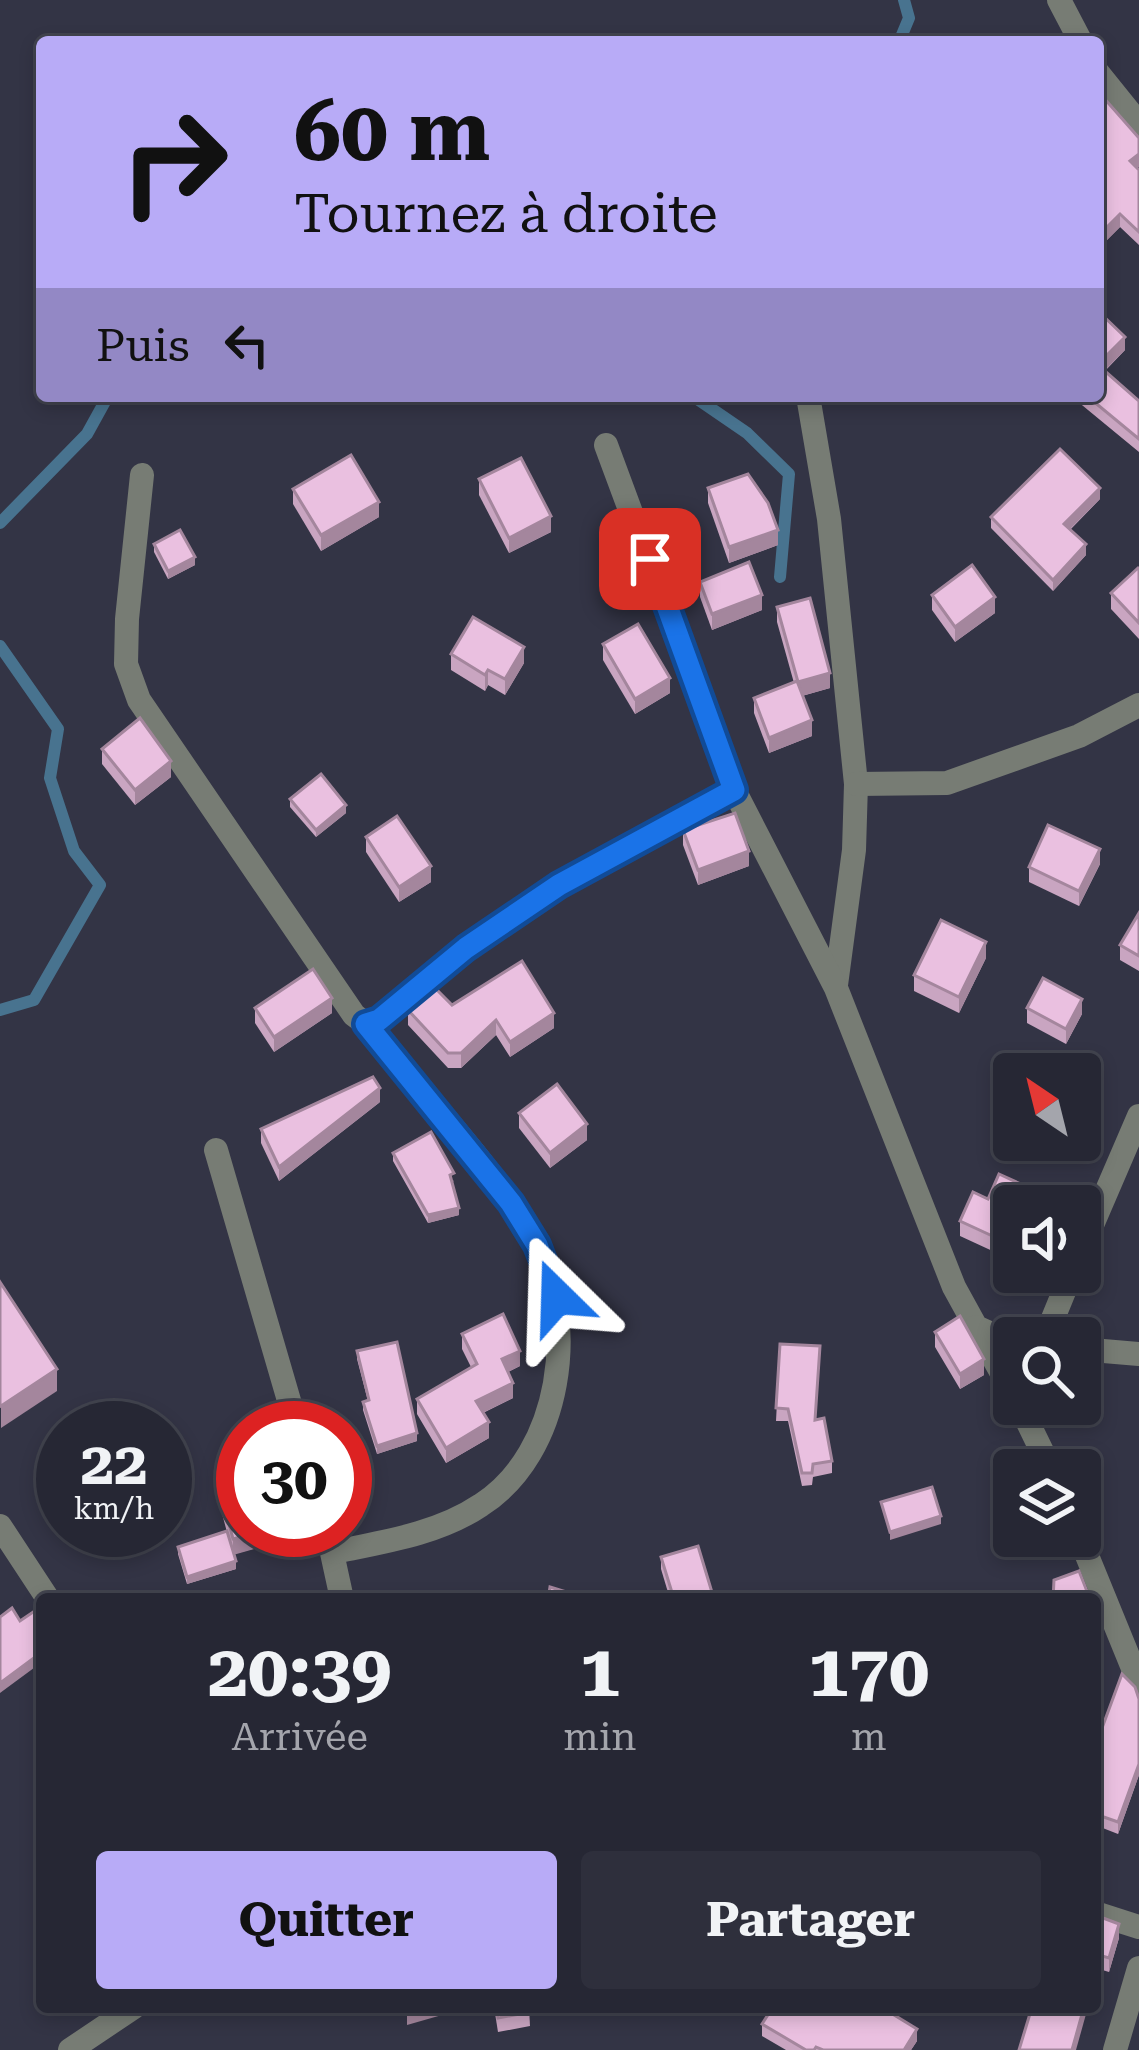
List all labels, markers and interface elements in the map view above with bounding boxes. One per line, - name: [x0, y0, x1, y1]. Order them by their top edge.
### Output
- text: 60 m: [294, 82, 490, 180]
- icon: right: [96, 84, 252, 240]
- text: Tournez à droite: [294, 182, 718, 245]
- icon: left: [214, 312, 280, 378]
- text: Puis: [96, 319, 190, 372]
- pin: [599, 508, 701, 610]
- icon: arrive: [617, 526, 683, 592]
- north arrow: [993, 1053, 1101, 1161]
- map controls: [993, 1053, 1101, 1557]
- button: sound: [993, 1185, 1101, 1293]
- position arrow: [494, 1234, 620, 1360]
- button: search: [993, 1317, 1101, 1425]
- speed limit sign: 30: [216, 1401, 372, 1557]
- text: 22: [80, 1428, 148, 1499]
- button: layers: [993, 1449, 1101, 1557]
- text: km/h: [74, 1491, 154, 1526]
- text: 20:39: [208, 1629, 392, 1714]
- text: 1: [580, 1629, 620, 1714]
- text: 170: [808, 1629, 929, 1714]
- text: Arrivée: [231, 1714, 368, 1760]
- text: min: [563, 1714, 637, 1760]
- text: m: [851, 1714, 887, 1760]
- button: Quitter: [96, 1851, 557, 1989]
- button: Partager: [581, 1851, 1041, 1989]

